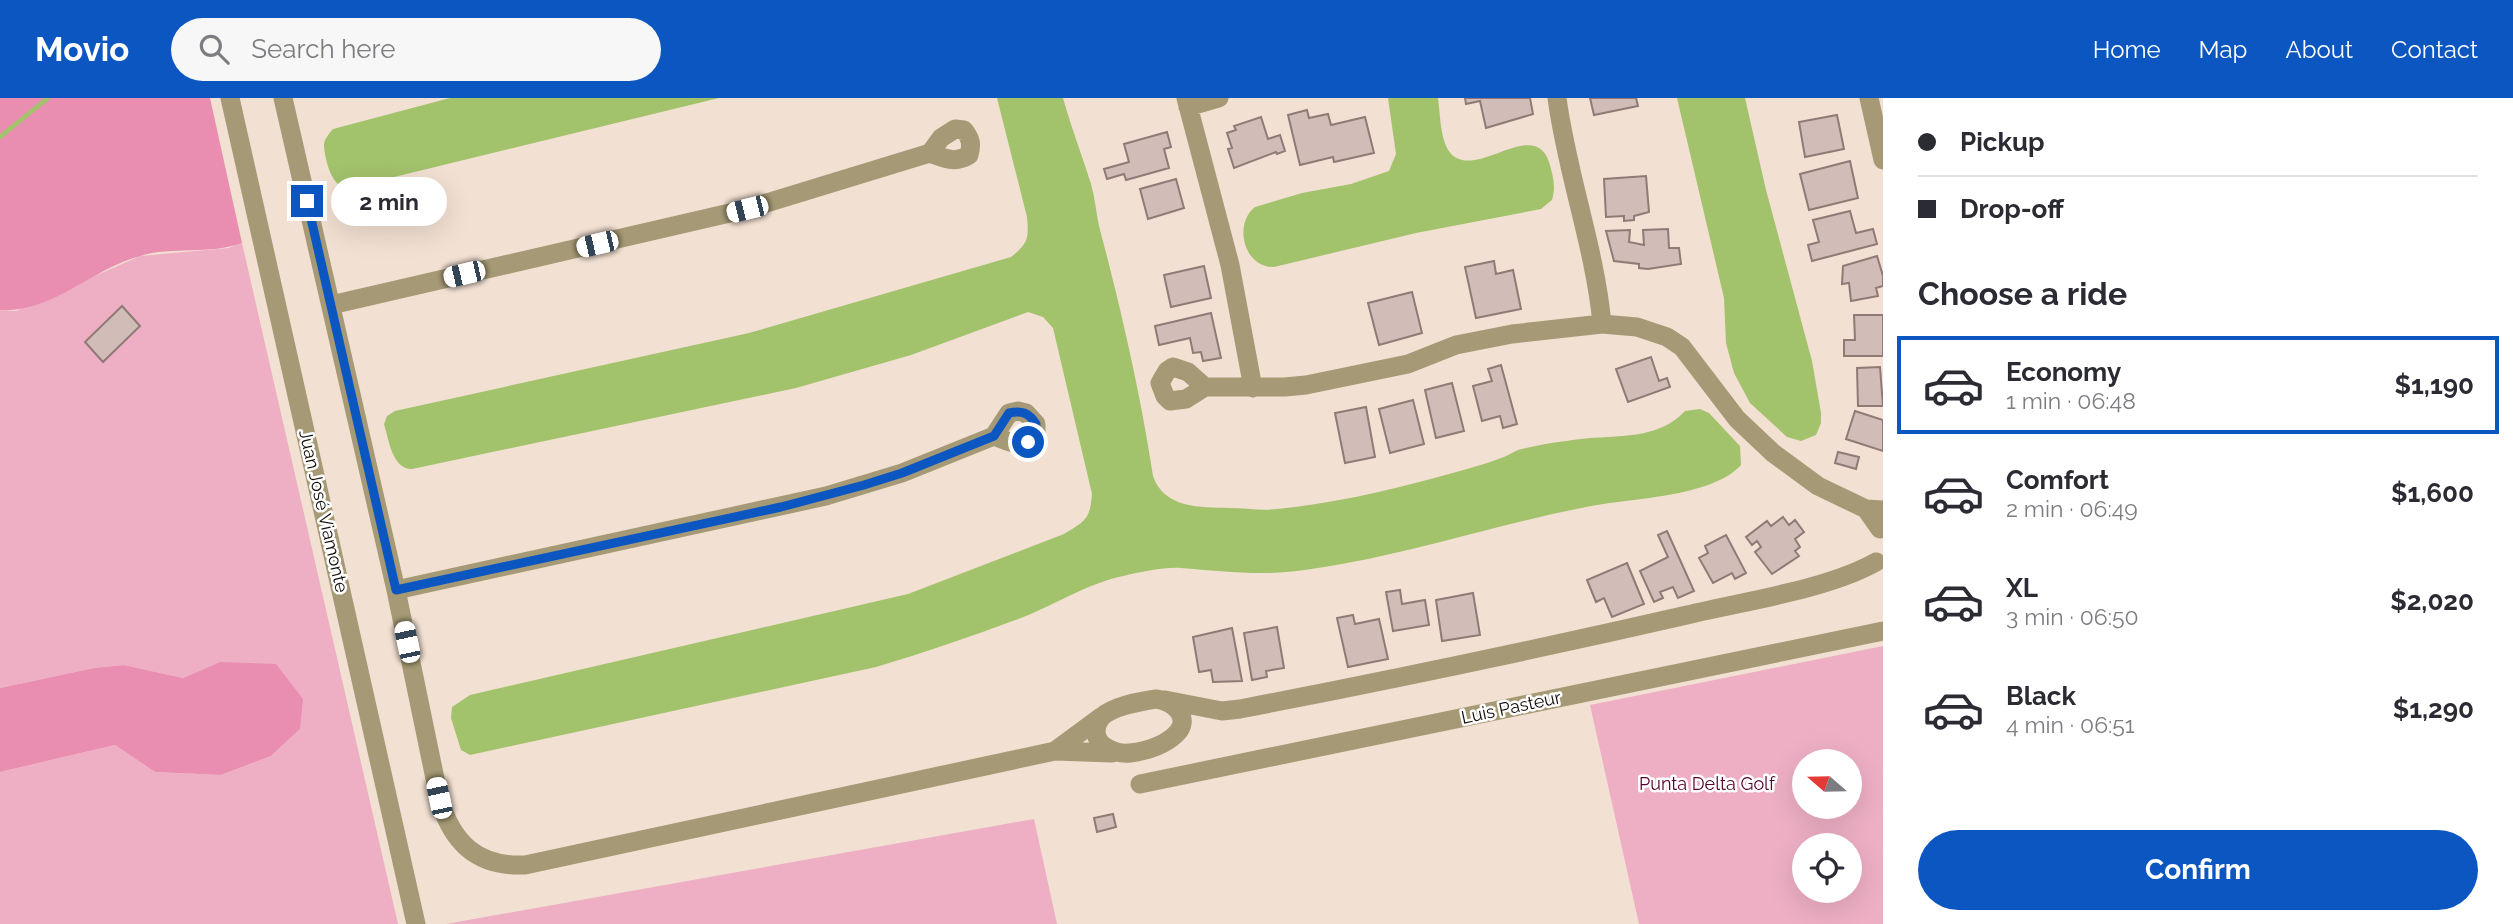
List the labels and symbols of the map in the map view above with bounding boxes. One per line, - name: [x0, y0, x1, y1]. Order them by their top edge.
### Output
- callout: 2 min: [332, 176, 447, 226]
- route end: [291, 185, 323, 217]
- car: [725, 194, 770, 224]
- car: [575, 229, 620, 259]
- car: [442, 259, 487, 289]
- route start: [1012, 426, 1044, 458]
- street label: Juan José Viamonte: [295, 428, 353, 595]
- car: [393, 619, 422, 665]
- street label: Luis Pasteur: [1459, 686, 1563, 728]
- north arrow: [1792, 749, 1862, 819]
- park label: Punta Delta Golf: [1639, 773, 1776, 794]
- car: [425, 775, 454, 821]

